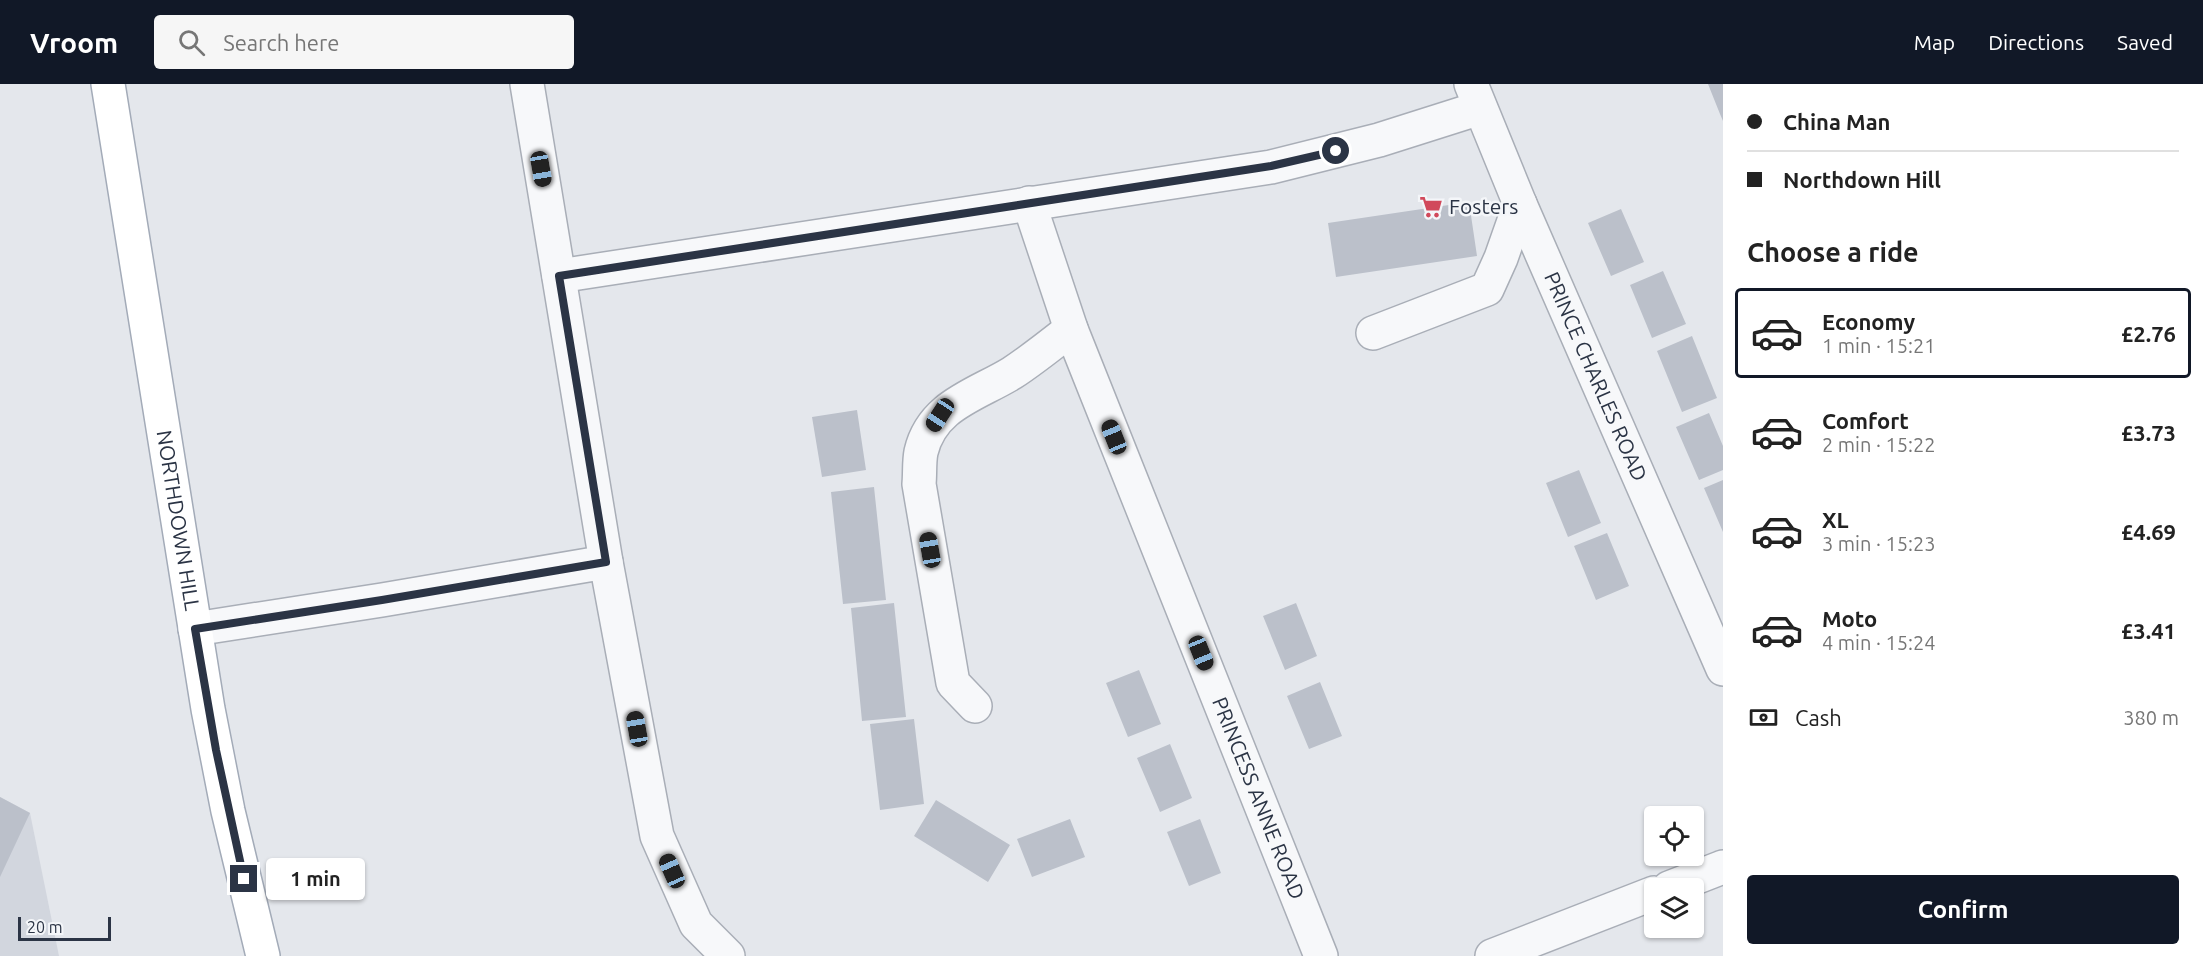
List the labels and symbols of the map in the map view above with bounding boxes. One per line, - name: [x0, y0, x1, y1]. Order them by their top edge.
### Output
- route start: [1322, 137, 1349, 164]
- car: [529, 150, 553, 188]
- supermarket icon: Fosters: [1418, 194, 1444, 220]
- place label: Fosters: [1449, 194, 1518, 218]
- street label: PRINCE CHARLES ROAD: [1540, 268, 1652, 485]
- car: [923, 395, 957, 435]
- car: [1099, 417, 1129, 457]
- street label: NORTHDOWN HILL: [153, 428, 205, 613]
- car: [918, 531, 942, 569]
- car: [1186, 633, 1216, 673]
- street label: PRINCESS ANNE ROAD: [1208, 693, 1310, 902]
- car: [625, 710, 649, 748]
- car: [656, 851, 688, 891]
- callout: 1 min: [265, 858, 364, 900]
- route end: [230, 865, 257, 892]
- scale bar: [18, 914, 111, 942]

